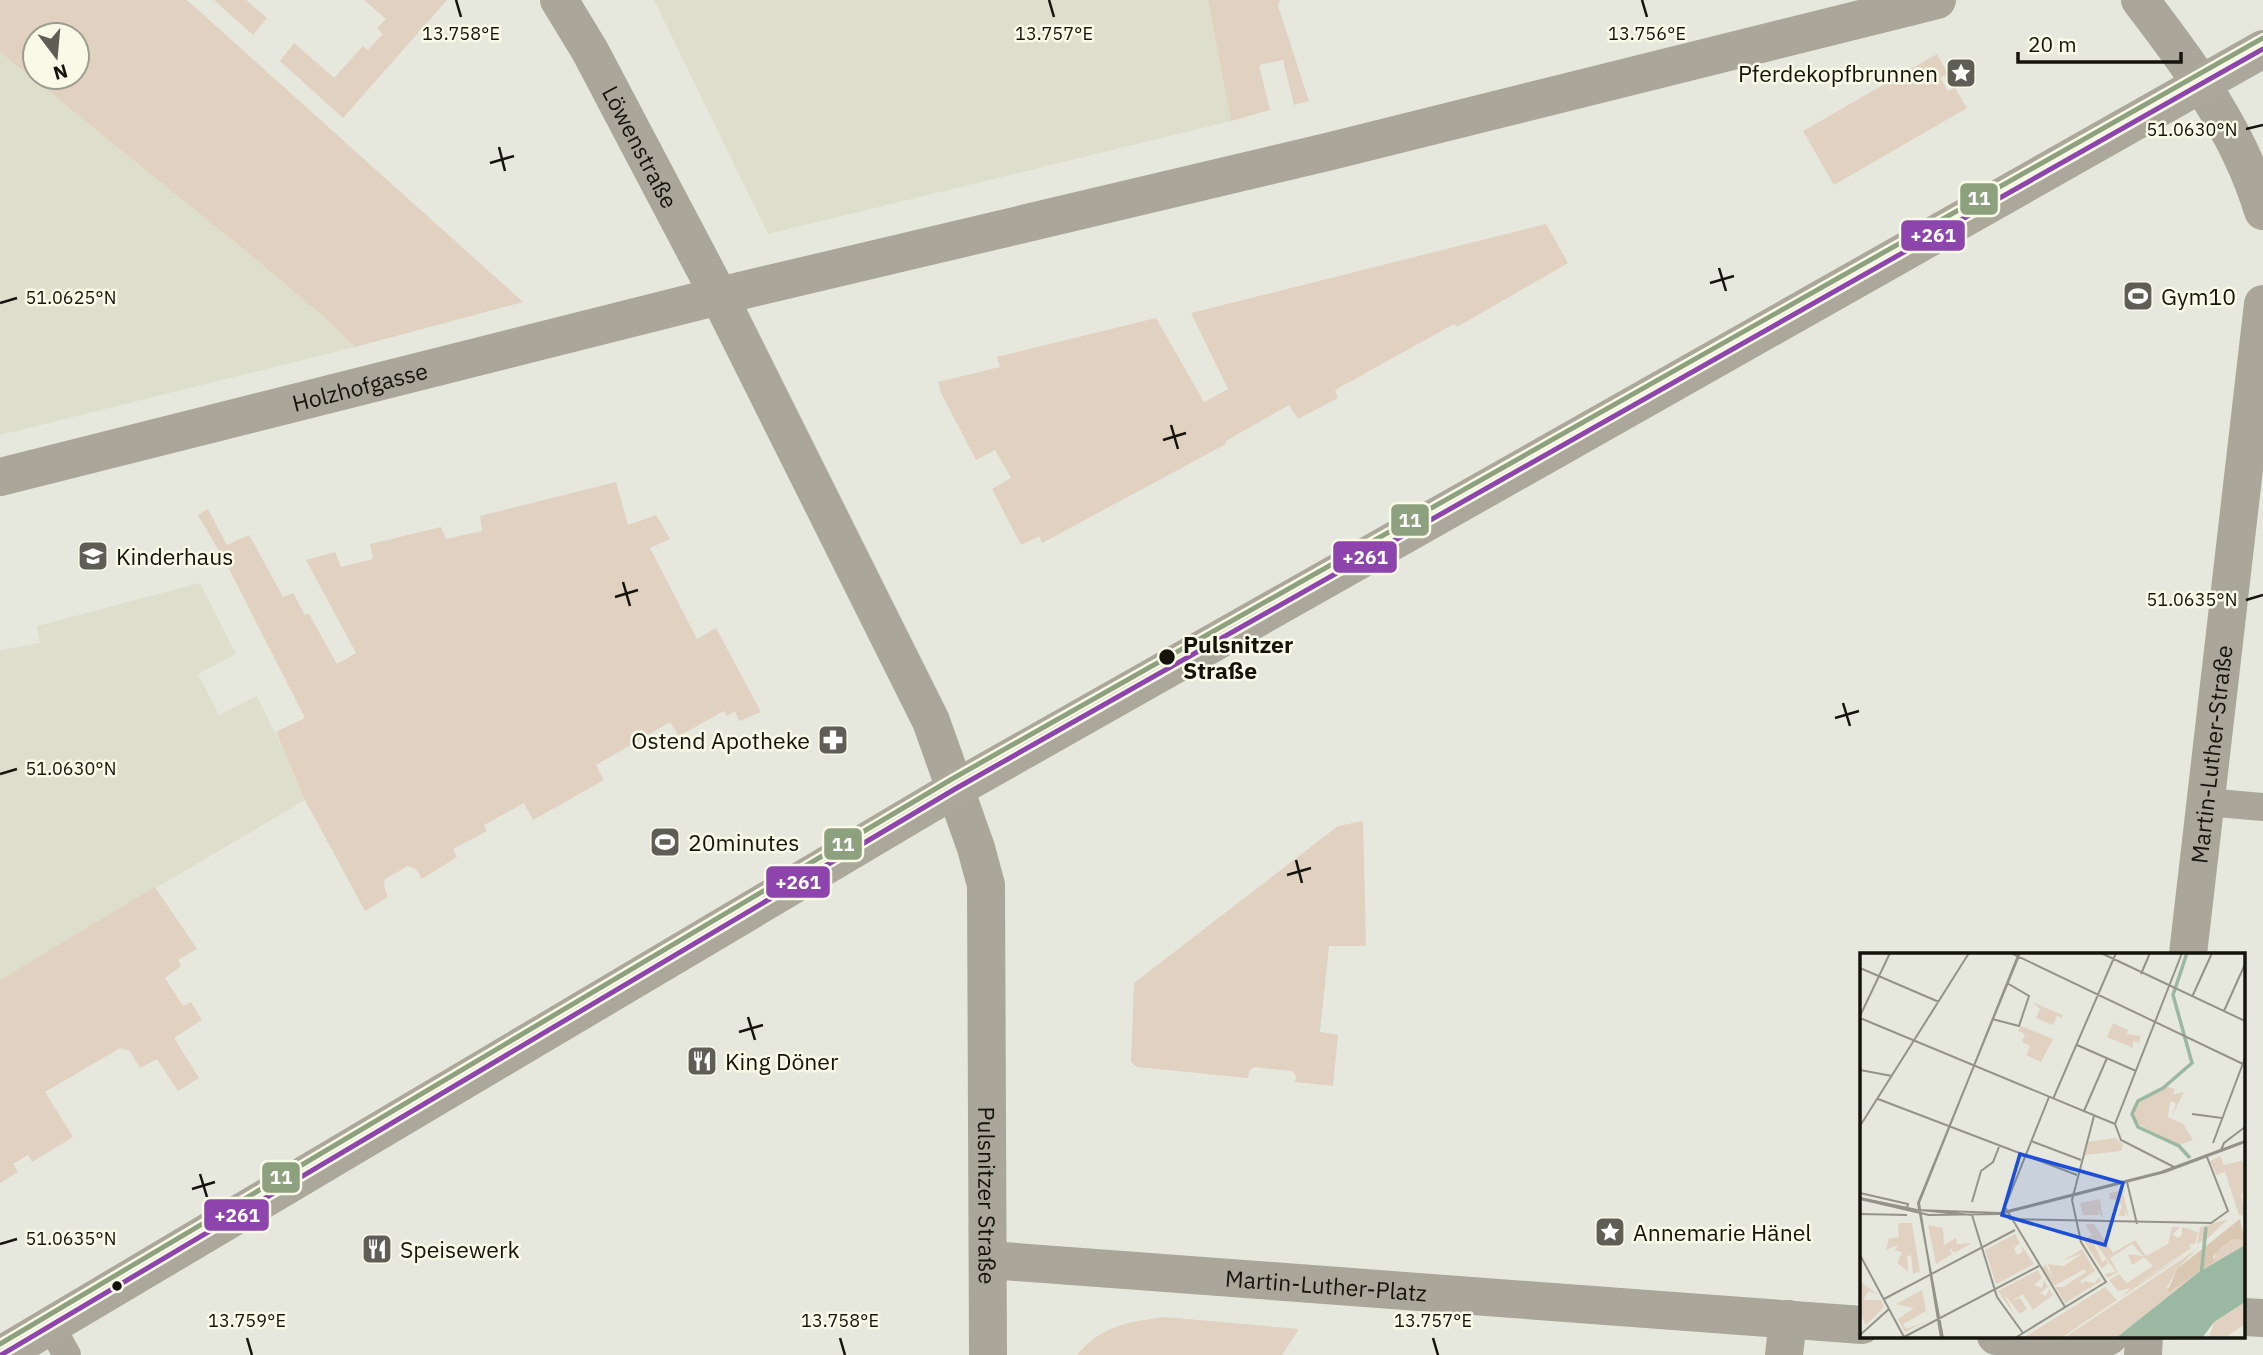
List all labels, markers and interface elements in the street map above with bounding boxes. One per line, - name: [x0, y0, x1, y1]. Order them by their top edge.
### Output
- north arrow: [21, 21, 91, 91]
- scale bar: [2018, 21, 2181, 65]
- text: 13.758°E: [422, 22, 500, 45]
- text: 13.757°E: [1015, 22, 1093, 45]
- text: 13.756°E: [1608, 22, 1686, 45]
- text: 20 m: [2028, 30, 2077, 58]
- place icon: Pferdekopfbrunnen: [1944, 56, 1978, 90]
- place label: Pferdekopfbrunnen: [1738, 58, 1938, 88]
- text: N: [51, 59, 71, 86]
- street label: Löwenstraße: [596, 80, 685, 213]
- text: 51.0630°N: [2147, 118, 2237, 141]
- line badge: 11: [1959, 182, 1999, 216]
- text: 11: [1968, 186, 1991, 210]
- line badge: +261: [1900, 219, 1966, 252]
- text: +261: [1910, 223, 1956, 247]
- sports icon: Gym10: [2121, 279, 2155, 313]
- place label: Gym10: [2161, 281, 2236, 311]
- text: 51.0625°N: [26, 286, 116, 309]
- street label: Holzhofgasse: [289, 355, 431, 418]
- line badge: 11: [1390, 503, 1430, 537]
- text: 11: [1399, 508, 1422, 532]
- school or university icon: Kinderhaus: [76, 539, 110, 573]
- line badge: +261: [1332, 540, 1398, 574]
- place label: Kinderhaus: [116, 541, 233, 571]
- text: +261: [1342, 545, 1388, 569]
- text: 51.0635°N: [2147, 588, 2237, 611]
- place label: Pulsnitzer Straße: [1183, 629, 1293, 685]
- street label: Martin-Luther-Straße: [2184, 643, 2239, 865]
- marker: Pulsnitzer Straße: [1157, 647, 1177, 667]
- pharmacy icon: Ostend Apotheke: [816, 723, 850, 757]
- place label: Ostend Apotheke: [631, 725, 810, 755]
- text: 51.0630°N: [26, 757, 116, 780]
- sports icon: 20minutes: [648, 825, 682, 859]
- place label: 20minutes: [688, 827, 799, 857]
- line badge: 11: [823, 827, 863, 861]
- text: 11: [832, 832, 855, 856]
- line badge: +261: [765, 865, 831, 899]
- text: +261: [775, 870, 821, 894]
- inset map: [1860, 953, 2246, 1338]
- restaurant icon: King Döner: [685, 1044, 719, 1078]
- place label: King Döner: [725, 1046, 839, 1076]
- street label: Pulsnitzer Straße: [972, 1106, 1003, 1284]
- line badge: 11: [261, 1161, 301, 1194]
- text: 11: [270, 1165, 293, 1189]
- line badge: +261: [203, 1198, 270, 1232]
- text: +261: [214, 1203, 260, 1227]
- place icon: Annemarie Hänel: [1593, 1215, 1627, 1249]
- place label: Annemarie Hänel: [1633, 1217, 1812, 1247]
- text: 51.0635°N: [26, 1227, 116, 1250]
- restaurant icon: Speisewerk: [360, 1232, 394, 1266]
- place label: Speisewerk: [400, 1234, 520, 1264]
- street label: Martin-Luther-Platz: [1224, 1263, 1428, 1308]
- unlabelled marker: [110, 1279, 124, 1293]
- text: 13.759°E: [208, 1309, 286, 1332]
- text: 13.758°E: [801, 1309, 879, 1332]
- text: 13.757°E: [1394, 1309, 1472, 1332]

